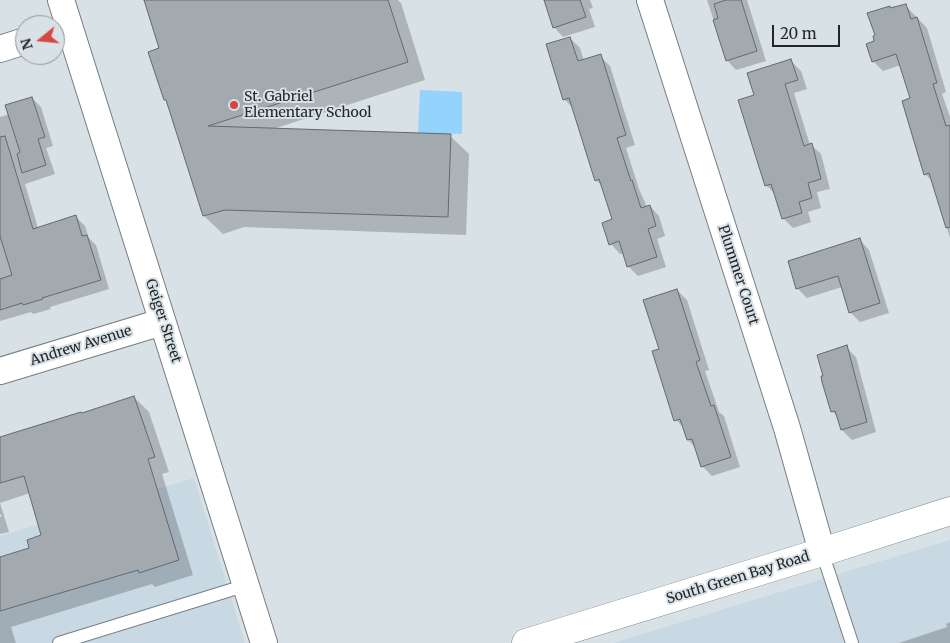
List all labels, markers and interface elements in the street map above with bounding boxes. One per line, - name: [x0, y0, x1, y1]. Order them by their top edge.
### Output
- north arrow: [15, 15, 65, 65]
- scale bar: [775, 15, 842, 47]
- text: 20 m: [780, 24, 817, 43]
- text: N: [16, 36, 37, 52]
- place label: St. Gabriel Elementary School: [244, 89, 372, 121]
- marker: St. Gabriel Elementary School: [228, 99, 240, 111]
- street label: Plummer Court: [714, 223, 762, 327]
- street label: Geiger Street: [142, 277, 184, 365]
- street label: Andrew Avenue: [28, 323, 134, 369]
- street label: South Green Bay Road: [664, 548, 812, 608]

